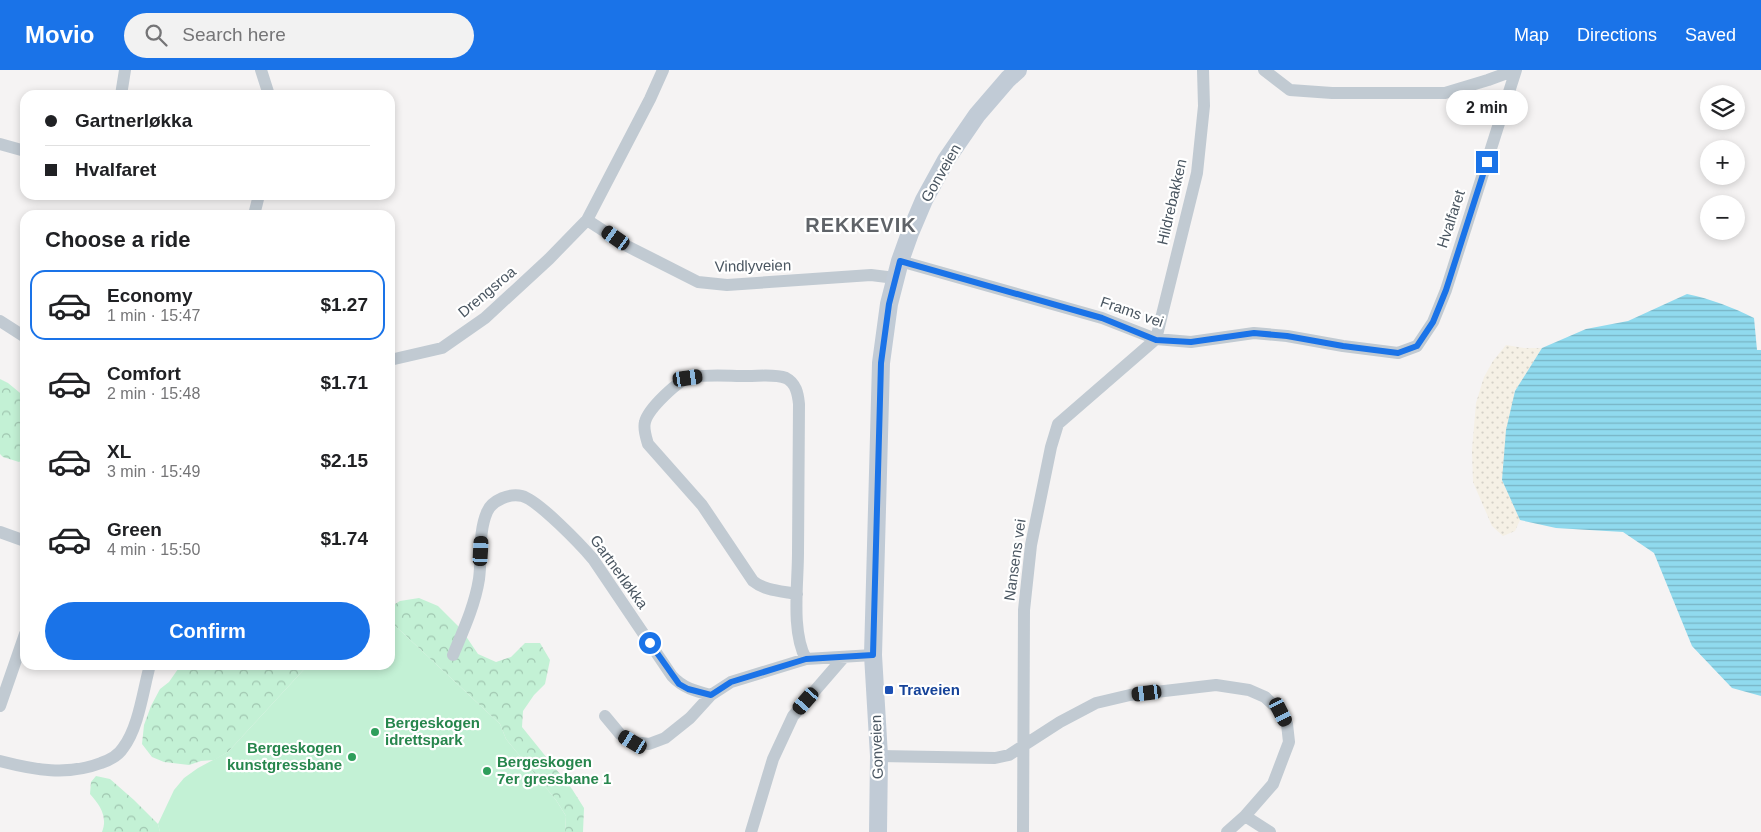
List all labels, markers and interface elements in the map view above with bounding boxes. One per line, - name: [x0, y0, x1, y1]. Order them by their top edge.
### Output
- search box: [124, 13, 474, 58]
- text: Movio: [25, 21, 94, 48]
- icon: search: [142, 21, 170, 49]
- text: Search here: [182, 24, 286, 45]
- text: Map: [1514, 25, 1549, 45]
- text: Directions: [1577, 25, 1657, 45]
- text: Saved: [1685, 25, 1736, 45]
- map controls: [1700, 85, 1745, 240]
- button: layers: [1700, 85, 1745, 130]
- callout: 2 min: [1446, 89, 1528, 124]
- text: 2 min: [1466, 99, 1508, 116]
- text: Gartnerløkka: [75, 110, 192, 131]
- button: +: [1700, 140, 1745, 185]
- street label: Gonveien: [917, 141, 964, 205]
- route end: [1476, 151, 1498, 173]
- street label: Hildrebakken: [1153, 157, 1190, 246]
- text: Hvalfaret: [75, 159, 156, 180]
- street label: Hvalfaret: [1433, 187, 1468, 250]
- button: −: [1700, 195, 1745, 240]
- district label: REKKEVIK: [805, 214, 917, 236]
- car: [599, 223, 632, 253]
- text: Choose a ride: [45, 227, 190, 252]
- street label: Vindlyveien: [715, 256, 791, 275]
- street label: Drengsroa: [454, 262, 519, 321]
- icon: car: [47, 283, 92, 328]
- text: Economy: [107, 285, 193, 306]
- street label: Frams vei: [1098, 293, 1166, 330]
- text: $1.27: [320, 294, 368, 315]
- text: 1 min · 15:47: [107, 307, 200, 324]
- icon: car: [47, 361, 92, 406]
- text: Comfort: [107, 363, 181, 384]
- car: [672, 368, 703, 388]
- text: $1.71: [320, 372, 368, 393]
- text: 2 min · 15:48: [107, 385, 200, 402]
- icon: car: [47, 439, 92, 484]
- text: XL: [107, 441, 131, 462]
- text: $2.15: [320, 450, 368, 471]
- text: 3 min · 15:49: [107, 463, 200, 480]
- icon: car: [47, 517, 92, 562]
- street label: Nansens vei: [1000, 518, 1029, 602]
- text: Green: [107, 519, 162, 540]
- text: $1.74: [320, 528, 368, 549]
- street label: Gartnerløkka: [587, 532, 652, 612]
- car: [472, 536, 489, 566]
- text: 4 min · 15:50: [107, 541, 200, 558]
- button: Confirm: [45, 602, 370, 660]
- route start: [639, 632, 661, 654]
- place label: Traveien: [899, 681, 960, 698]
- marker: Traveien: [883, 684, 895, 696]
- car: [1131, 684, 1162, 702]
- car: [790, 685, 821, 717]
- car: [1267, 695, 1294, 729]
- place label: Bergeskogen idrettspark: [385, 714, 480, 748]
- street label: Gonveien: [867, 715, 886, 779]
- marker: Bergeskogen idrettspark: [369, 726, 381, 738]
- car: [616, 728, 649, 756]
- place label: Bergeskogen kunstgressbane: [227, 739, 342, 773]
- marker: Bergeskogen kunstgressbane: [346, 751, 358, 763]
- place label: Bergeskogen 7er gressbane 1: [497, 753, 611, 787]
- marker: Bergeskogen 7er gressbane 1: [481, 765, 493, 777]

